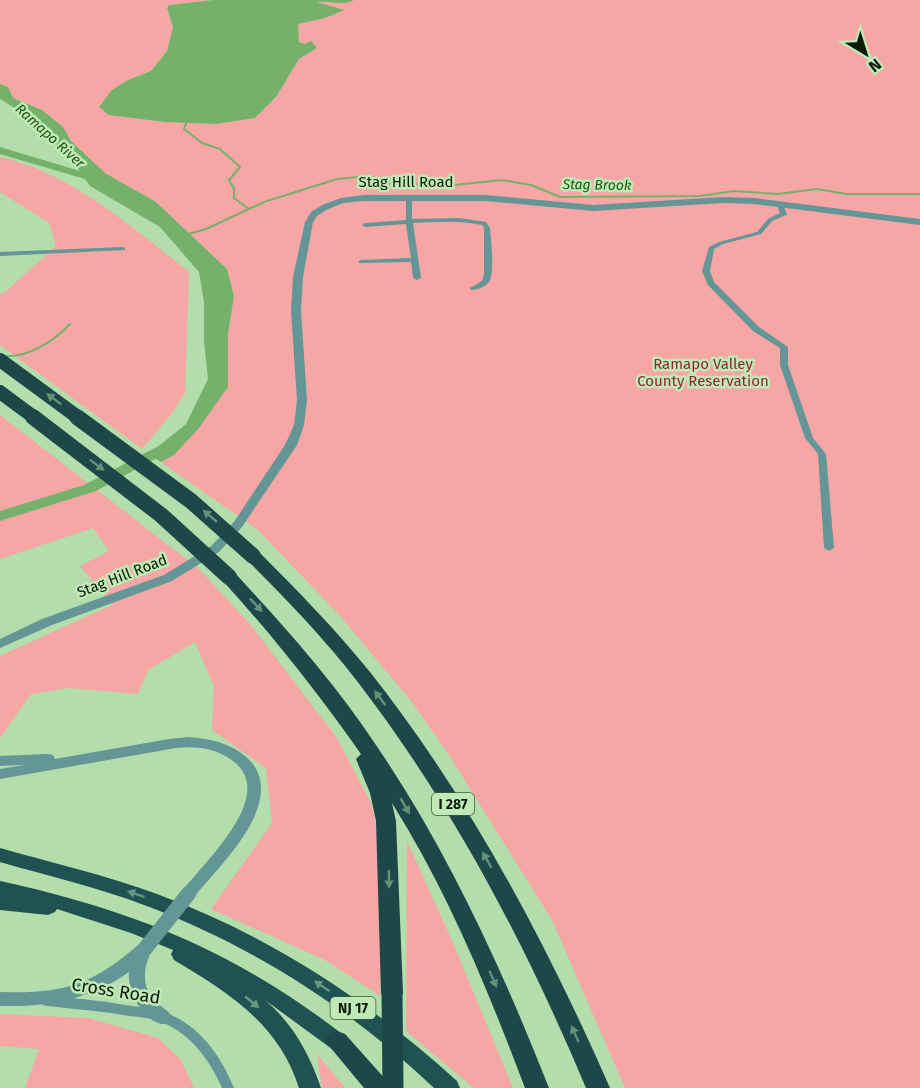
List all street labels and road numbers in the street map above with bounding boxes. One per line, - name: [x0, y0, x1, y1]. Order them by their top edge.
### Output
- street label: Stag Hill Road: [358, 173, 454, 191]
- street label: Stag Hill Road: [74, 551, 170, 601]
- road number: I 287: [432, 793, 474, 815]
- street label: Cross Road: [70, 973, 162, 1009]
- road number: NJ 17: [330, 997, 376, 1019]

